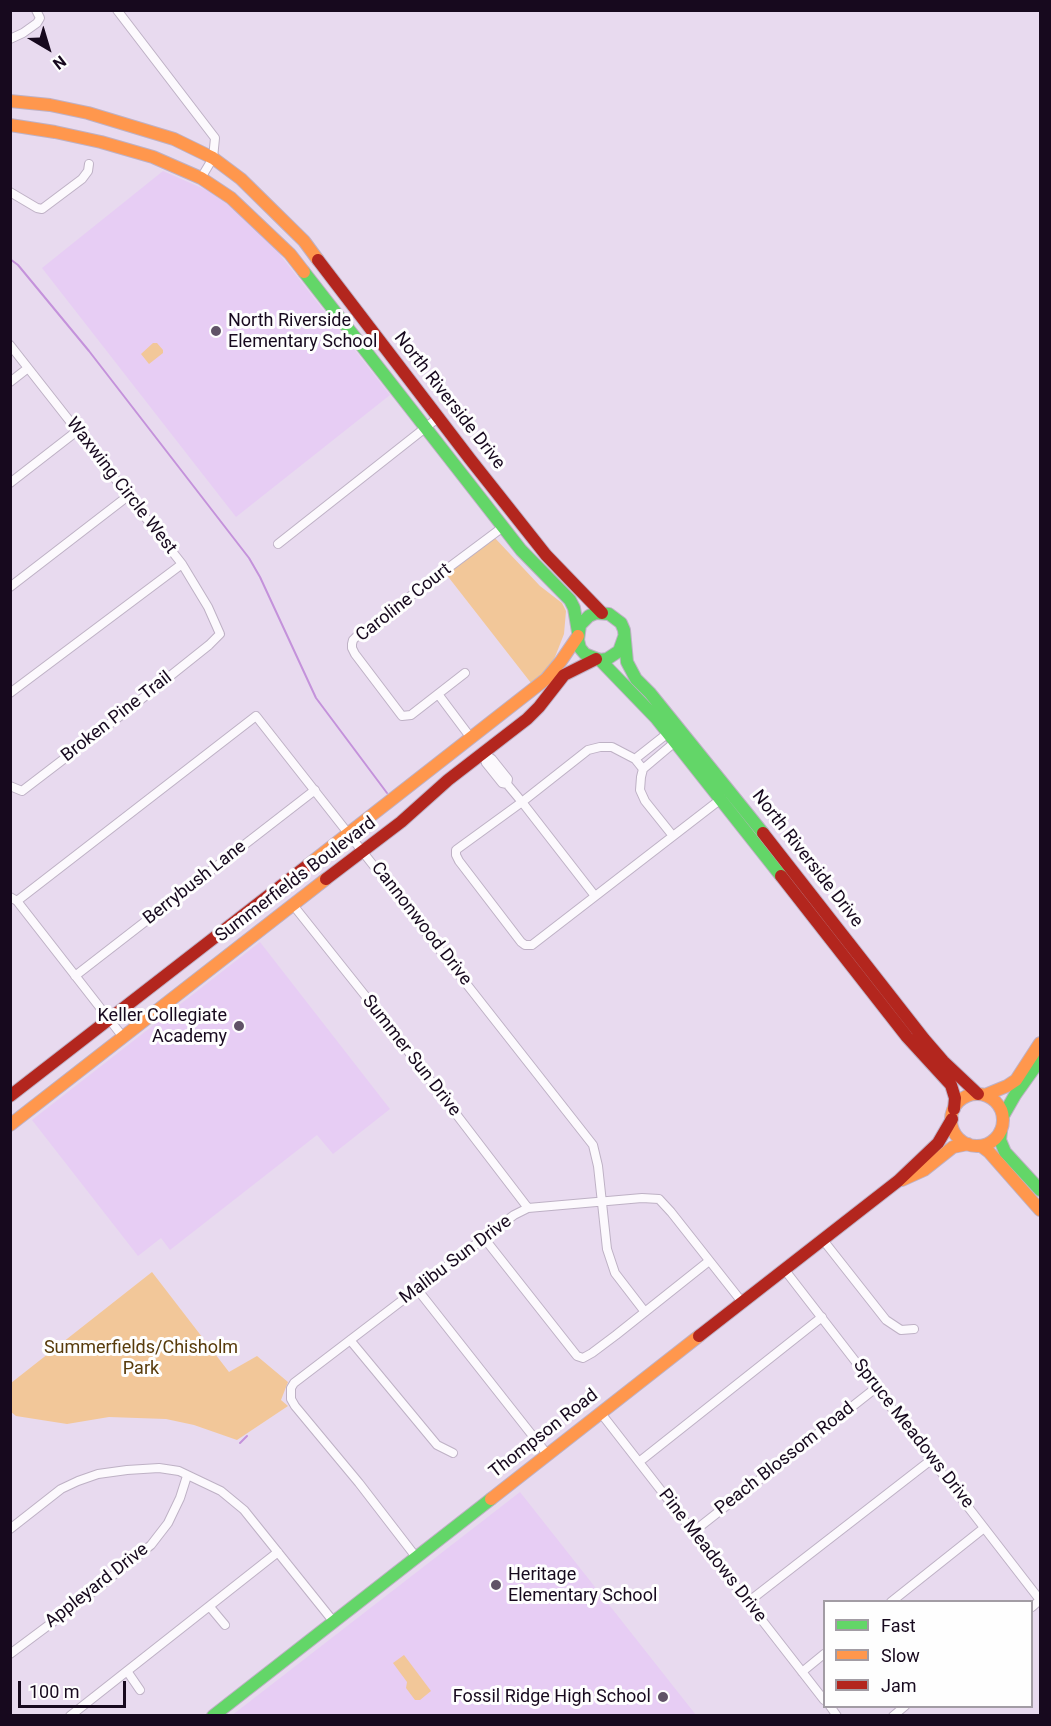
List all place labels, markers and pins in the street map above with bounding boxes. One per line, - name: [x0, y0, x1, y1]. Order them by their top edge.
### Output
- place label: North Riverside Elementary School: [228, 310, 377, 352]
- marker: North Riverside Elementary School: [209, 324, 223, 338]
- place label: Keller Collegiate Academy: [98, 1005, 227, 1048]
- marker: Keller Collegiate Academy: [232, 1019, 246, 1033]
- place label: Heritage Elementary School: [508, 1564, 657, 1606]
- marker: Heritage Elementary School: [489, 1578, 503, 1592]
- place label: Fossil Ridge High School: [453, 1686, 651, 1708]
- marker: Fossil Ridge High School: [656, 1690, 670, 1704]

